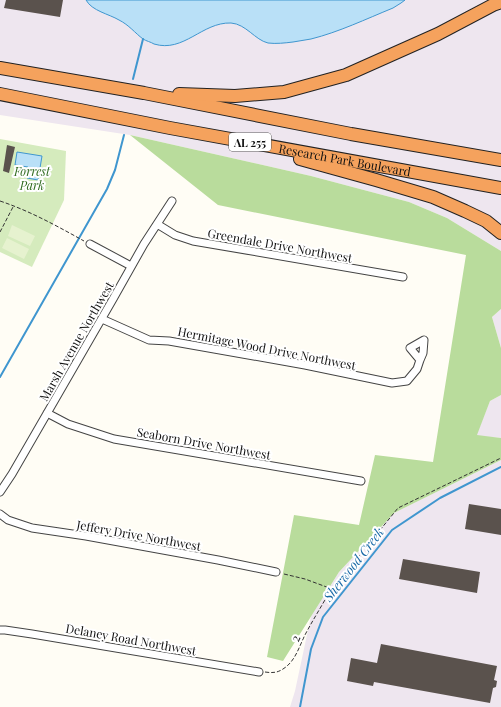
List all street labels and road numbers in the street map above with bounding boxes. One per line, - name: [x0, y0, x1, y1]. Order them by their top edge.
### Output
- road number: AL 255: [229, 133, 271, 151]
- street label: Research Park Boulevard: [277, 140, 412, 180]
- street label: Greendale Drive Northwest: [206, 224, 354, 266]
- street label: Marsh Avenue Northwest: [35, 278, 117, 404]
- street label: Hermitage Wood Drive Northwest: [177, 323, 358, 373]
- street label: Seaborn Drive Northwest: [136, 423, 273, 463]
- street label: Jeffery Drive Northwest: [75, 516, 203, 554]
- street label: Delaney Road Northwest: [64, 620, 198, 659]
- street label: 2: [287, 632, 304, 644]

